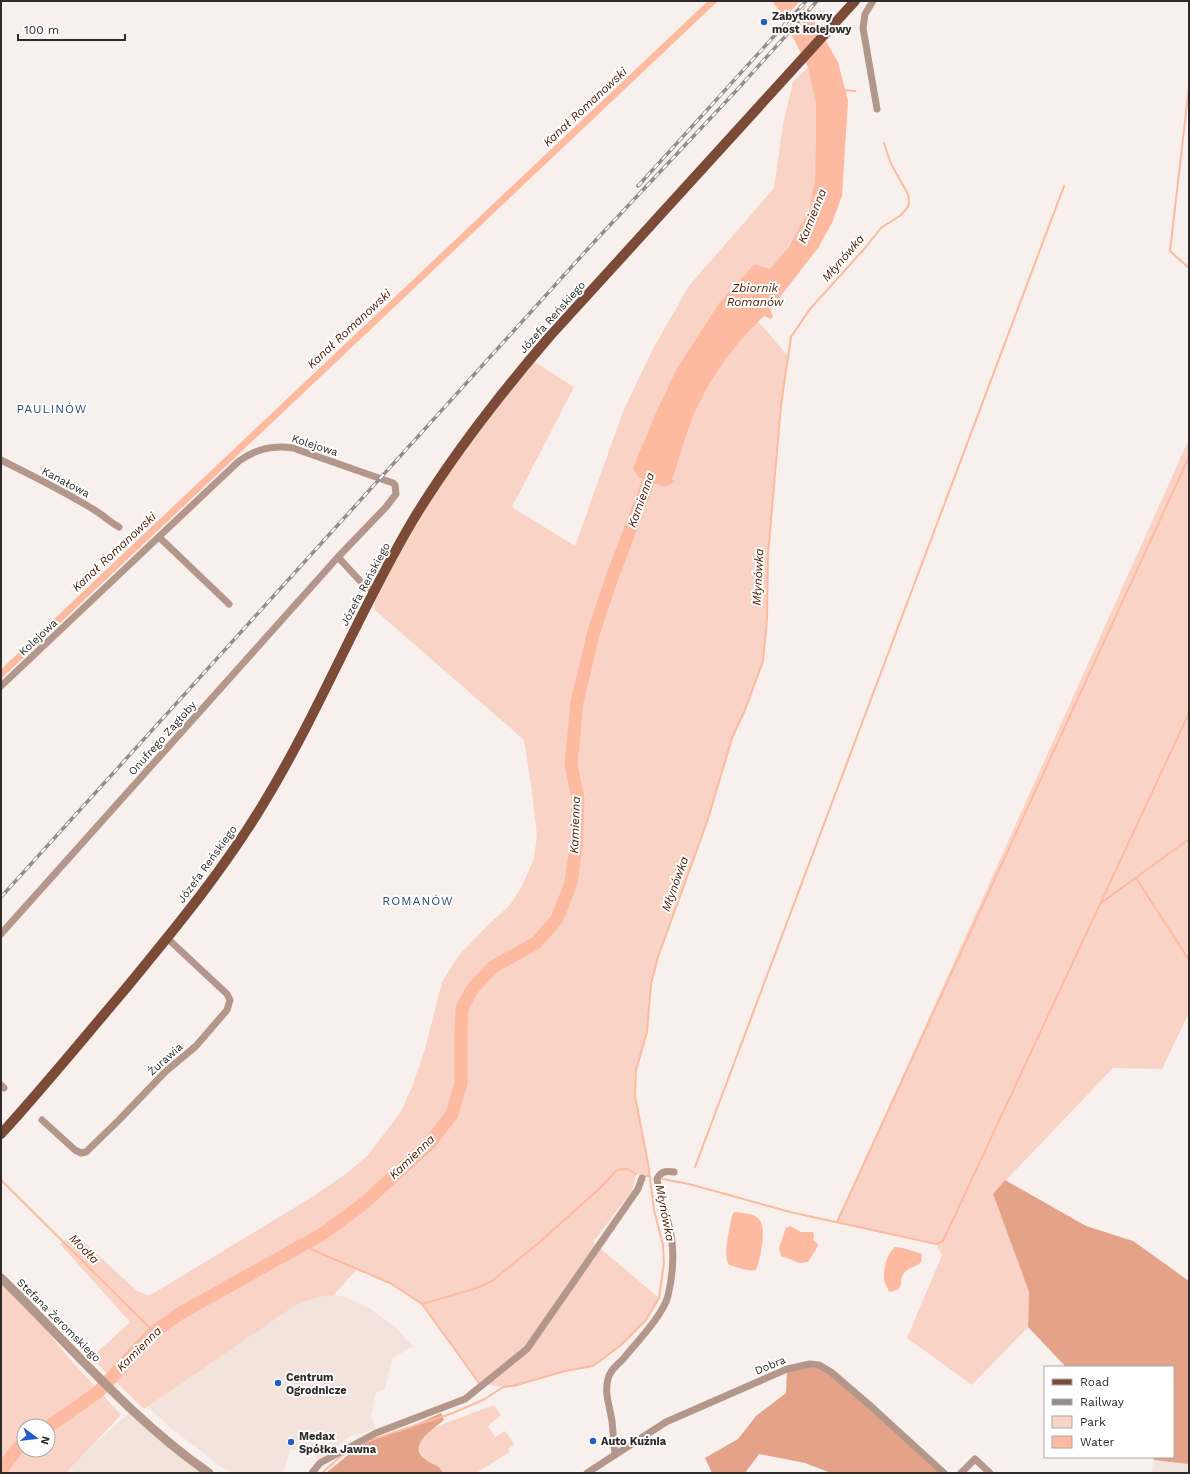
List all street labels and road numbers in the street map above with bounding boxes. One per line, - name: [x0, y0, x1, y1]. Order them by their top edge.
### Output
- street label: Józefa Reńskiego: [517, 279, 588, 356]
- street label: Kolejowa: [290, 432, 340, 459]
- street label: Kanałowa: [40, 464, 92, 500]
- street label: Józefa Reńskiego: [338, 540, 393, 628]
- street label: Kolejowa: [16, 616, 60, 658]
- street label: Onufrego Zagłoby: [126, 698, 199, 778]
- street label: Józefa Reńskiego: [175, 823, 240, 906]
- street label: Żurawia: [145, 1040, 185, 1078]
- street label: Stefana Żeromskiego: [14, 1275, 104, 1365]
- street label: Dobra: [753, 1353, 787, 1377]

